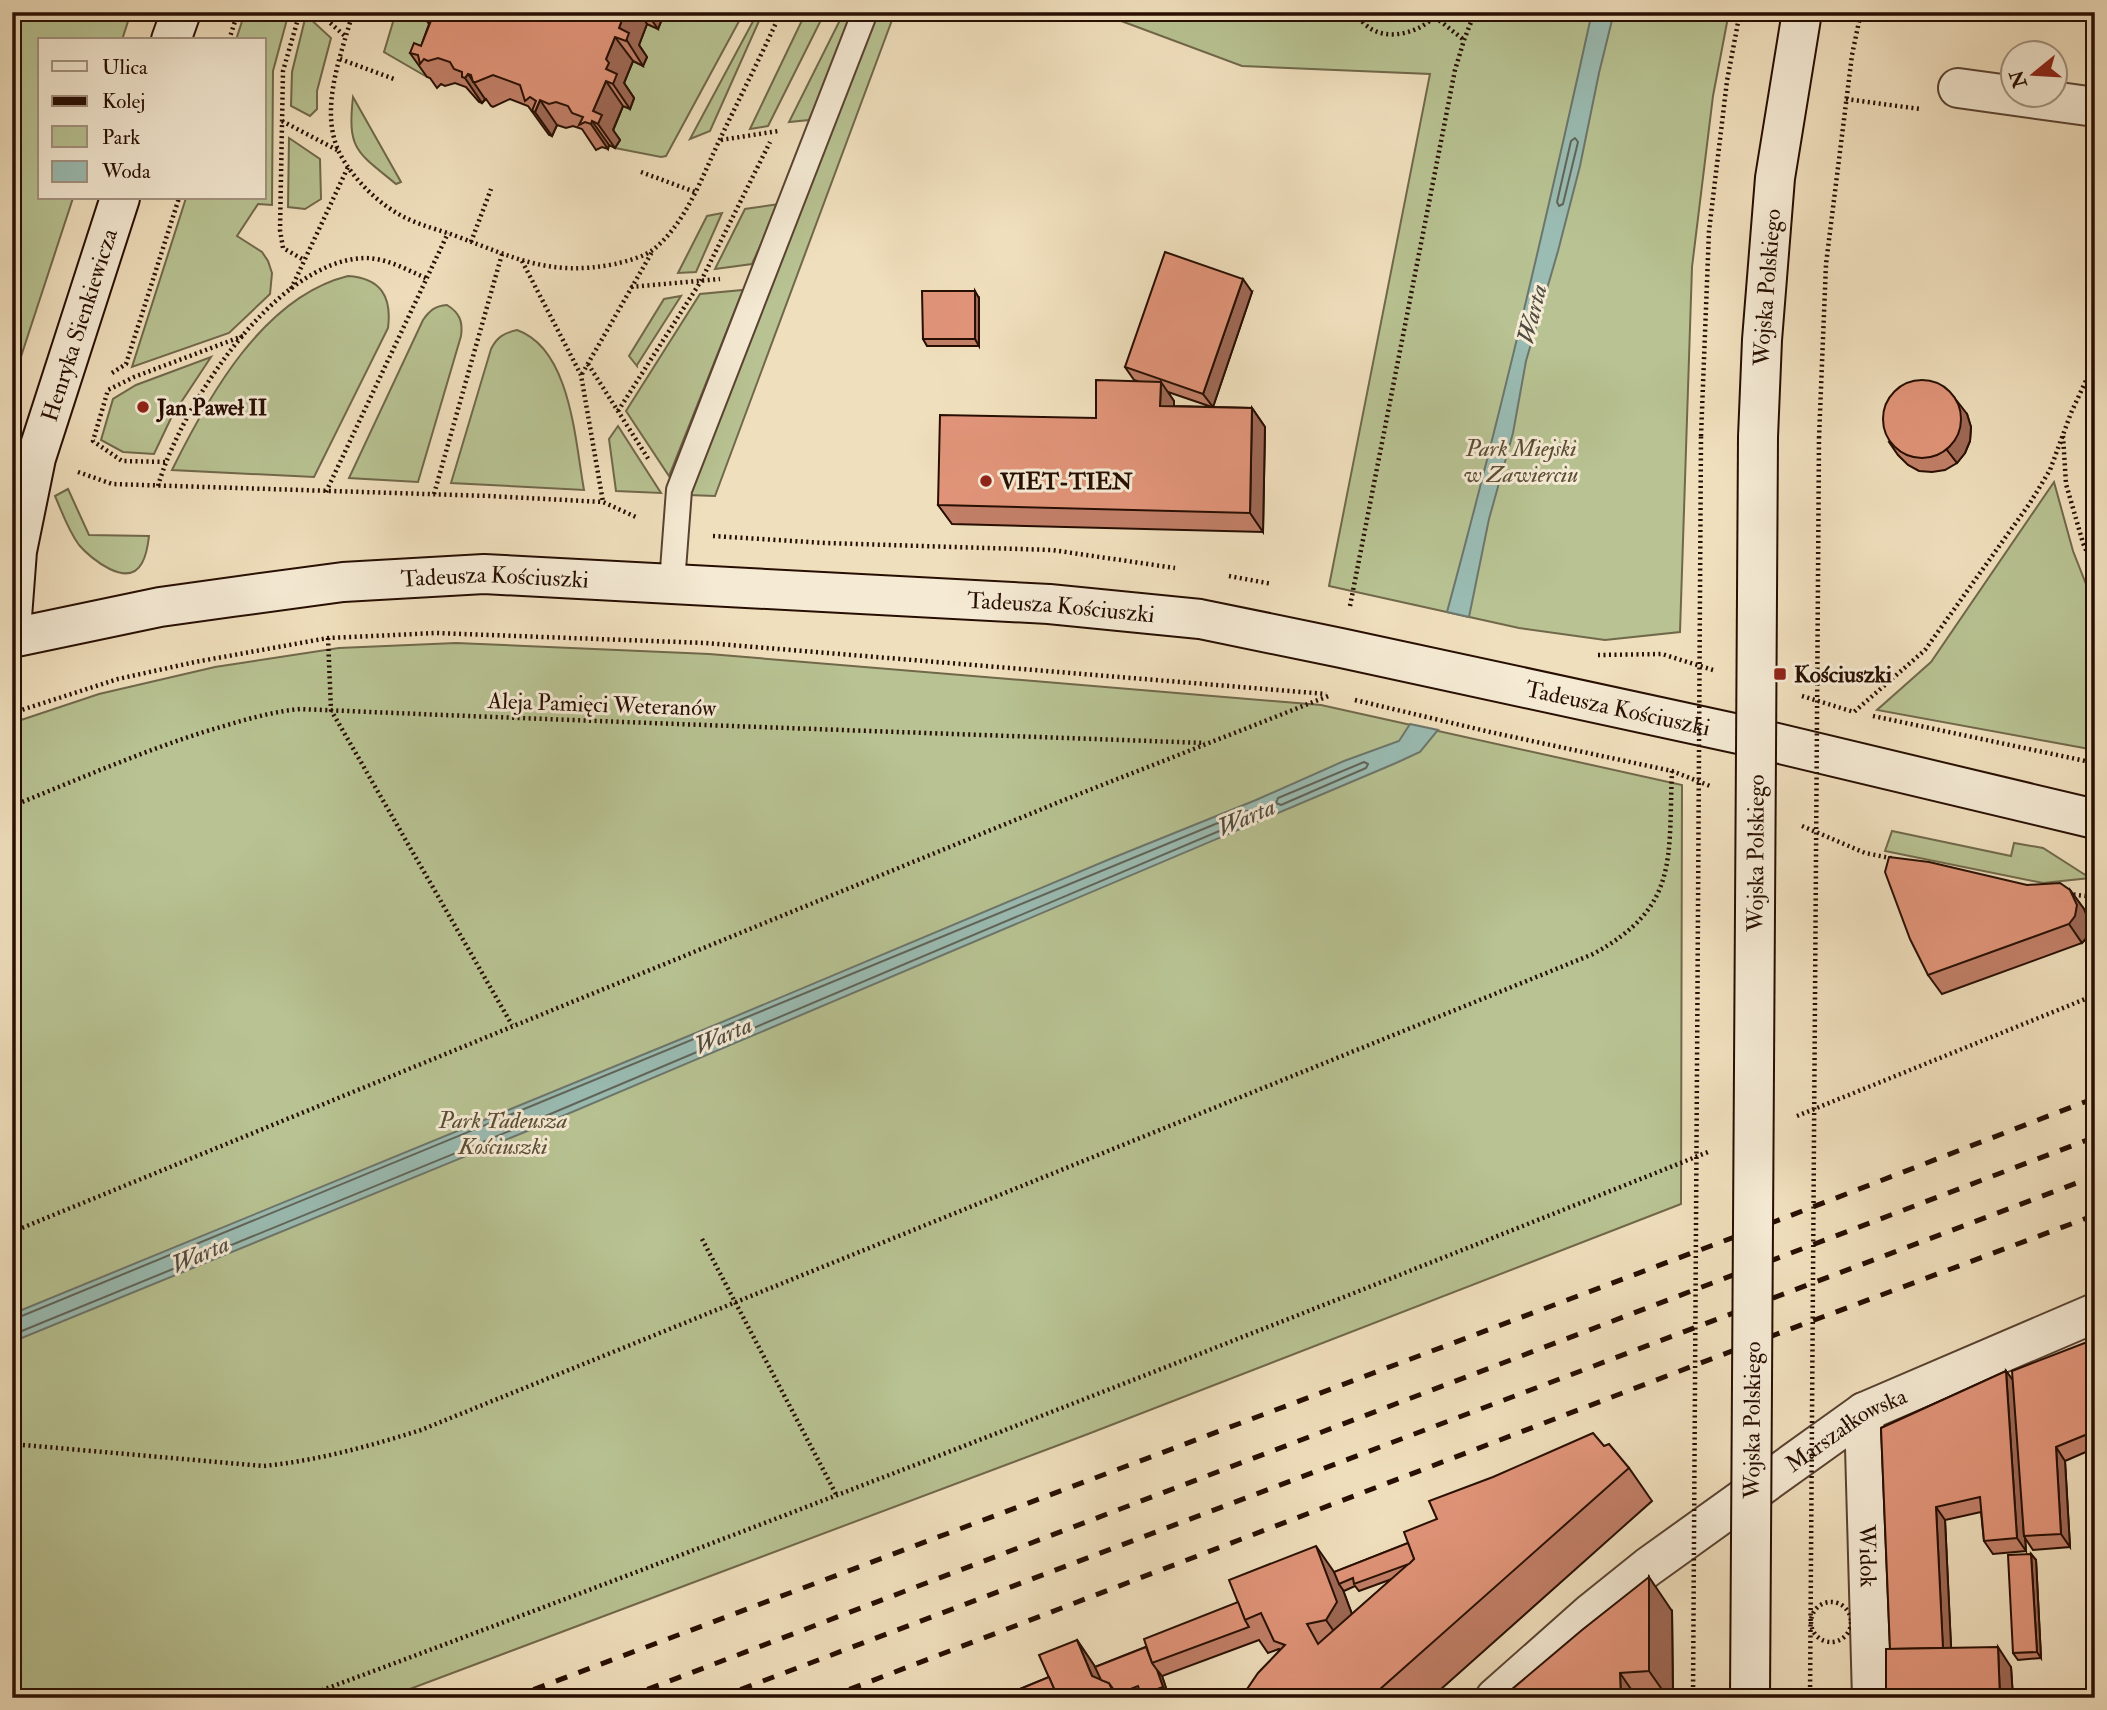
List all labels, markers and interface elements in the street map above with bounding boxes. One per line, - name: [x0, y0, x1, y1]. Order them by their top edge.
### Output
- legend: [38, 38, 266, 200]
- north arrow: [1998, 38, 2068, 108]
- text: Ulica: [102, 54, 148, 81]
- text: N: [2004, 66, 2033, 92]
- text: Kolej: [102, 88, 145, 115]
- text: Park: [102, 124, 140, 151]
- text: Woda: [101, 158, 151, 185]
- street label: Wojska Polskiego: [1747, 208, 1787, 367]
- street label: Henryka Sienkiewicza: [35, 224, 124, 425]
- water label: Warta: [1510, 281, 1555, 347]
- place label: Jan Paweł II: [156, 393, 267, 423]
- marker: Jan Paweł II: [135, 399, 151, 415]
- park label: Park Miejski w Zawierciu: [1464, 434, 1578, 489]
- place label: VIET-TIEN: [999, 467, 1133, 496]
- marker: VIET-TIEN: [978, 473, 994, 489]
- street label: Tadeusza Kościuszki: [400, 560, 590, 595]
- street label: Tadeusza Kościuszki: [966, 586, 1156, 629]
- place label: Kościuszki: [1794, 660, 1892, 689]
- marker: Kościuszki: [1772, 666, 1788, 682]
- street label: Tadeusza Kościuszki: [1523, 674, 1713, 743]
- street label: Aleja Pamięci Weteranów: [486, 686, 718, 723]
- street label: Wojska Polskiego: [1741, 774, 1771, 933]
- water label: Warta: [1212, 791, 1280, 843]
- water label: Warta: [689, 1009, 757, 1061]
- park label: Park Tadeusza Kościuszki: [438, 1106, 568, 1161]
- water label: Warta: [166, 1228, 234, 1280]
- street label: Wojska Polskiego: [1737, 1341, 1767, 1500]
- street label: Marszałkowska: [1780, 1381, 1912, 1479]
- street label: Widok: [1852, 1523, 1883, 1588]

